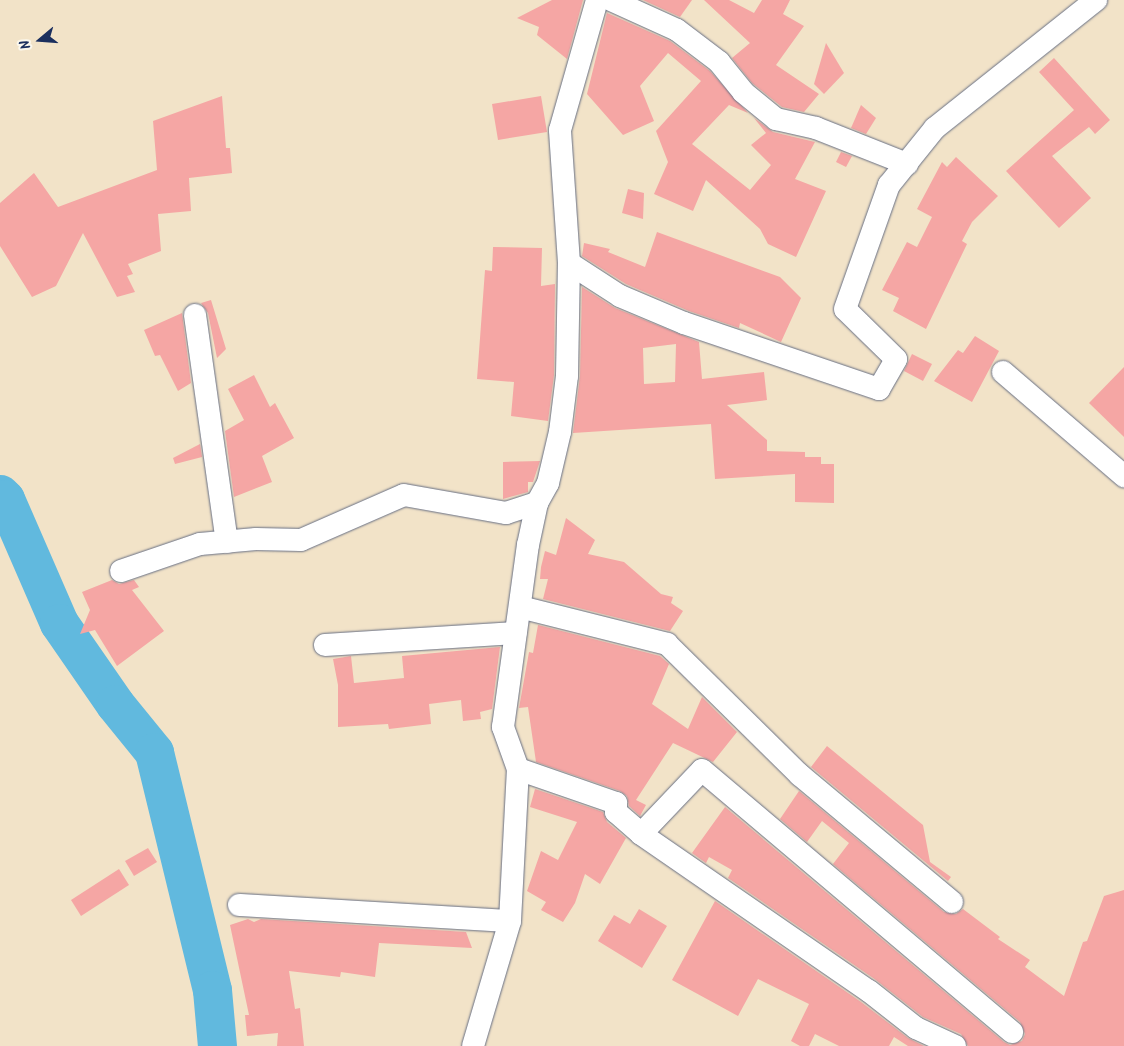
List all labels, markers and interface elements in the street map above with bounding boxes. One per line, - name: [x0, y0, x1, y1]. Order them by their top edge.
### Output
- north arrow: [15, 15, 65, 65]
- text: N: [14, 37, 38, 52]

